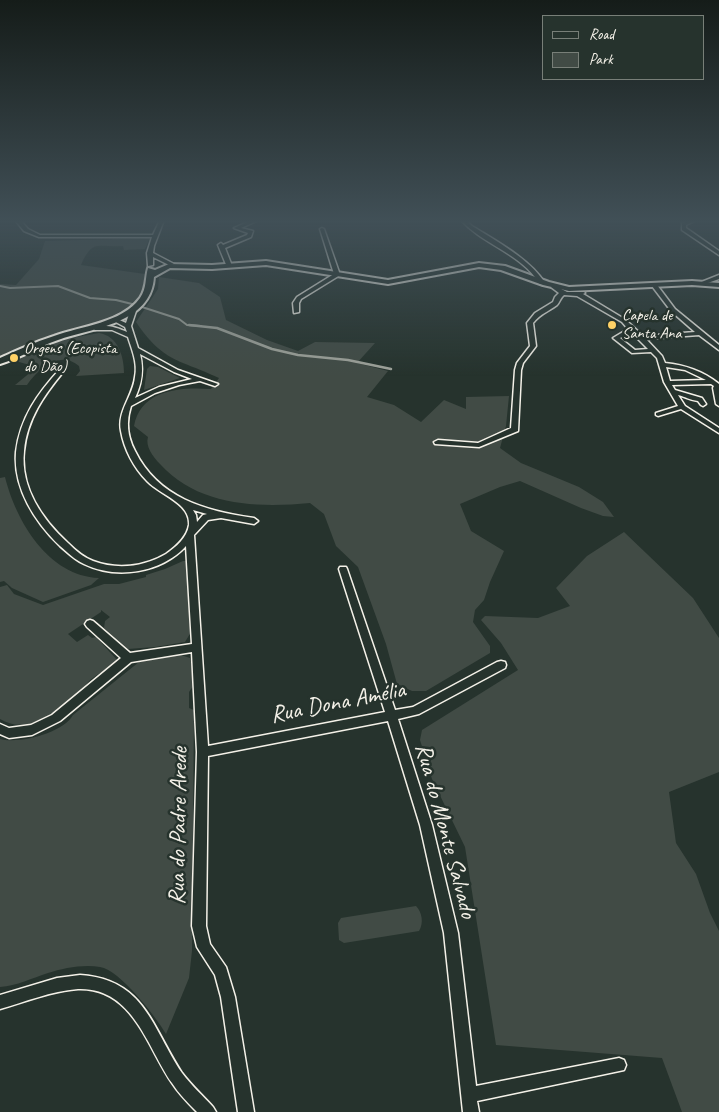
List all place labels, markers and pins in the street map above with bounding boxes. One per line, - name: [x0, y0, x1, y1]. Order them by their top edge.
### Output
- place label: Capela de Santa Ana: [622, 306, 681, 344]
- marker: Capela de Santa Ana: [606, 319, 618, 331]
- place label: Orgens (Ecopista do Dão): [24, 339, 117, 377]
- marker: Orgens (Ecopista do Dão): [8, 352, 20, 364]

